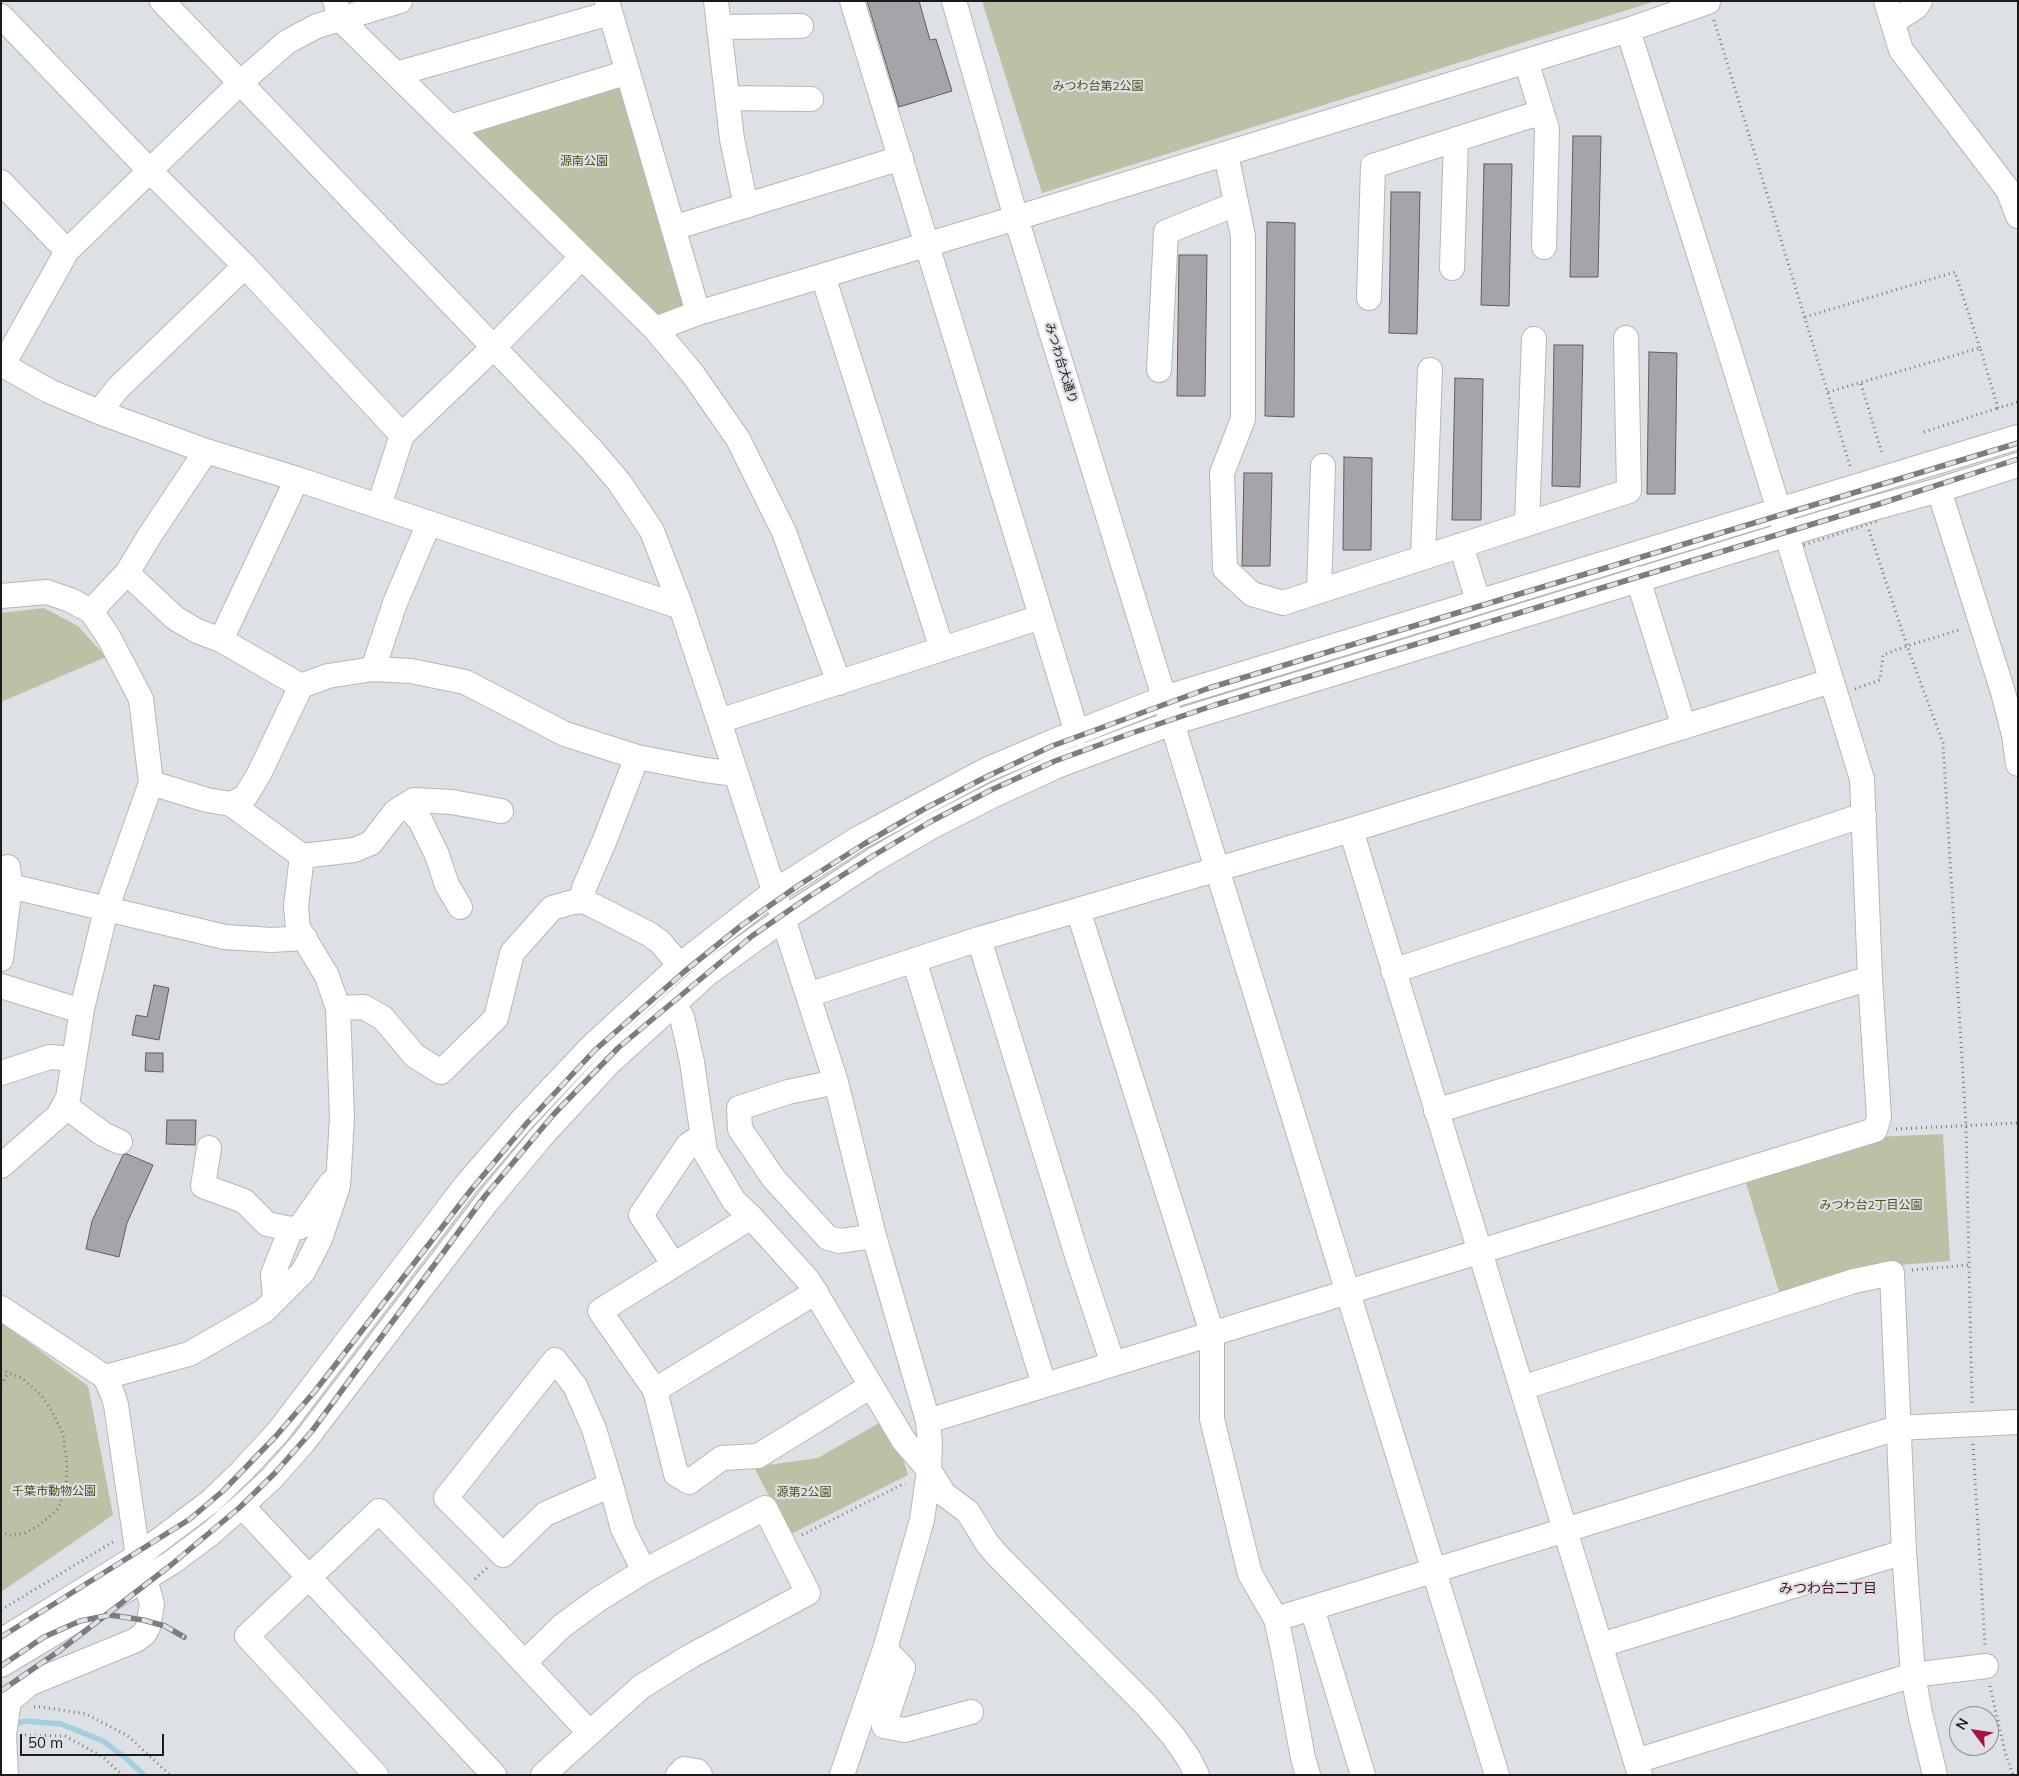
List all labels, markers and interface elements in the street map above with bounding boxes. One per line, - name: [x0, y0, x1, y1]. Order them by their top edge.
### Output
- park label: みつわ台第2公園: [1052, 79, 1144, 93]
- park label: 源南公園: [560, 154, 608, 168]
- street label: みつわ台大通り: [1042, 321, 1080, 405]
- park label: みつわ台2丁目公園: [1819, 1198, 1923, 1212]
- park label: 千葉市動物公園: [12, 1484, 96, 1498]
- park label: 源第2公園: [776, 1485, 832, 1499]
- district label: みつわ台二丁目: [1779, 1581, 1877, 1597]
- north arrow: [1949, 1706, 1999, 1756]
- text: N: [1952, 1715, 1972, 1733]
- scale bar: [22, 1724, 166, 1756]
- text: 50 m: [28, 1733, 63, 1752]

